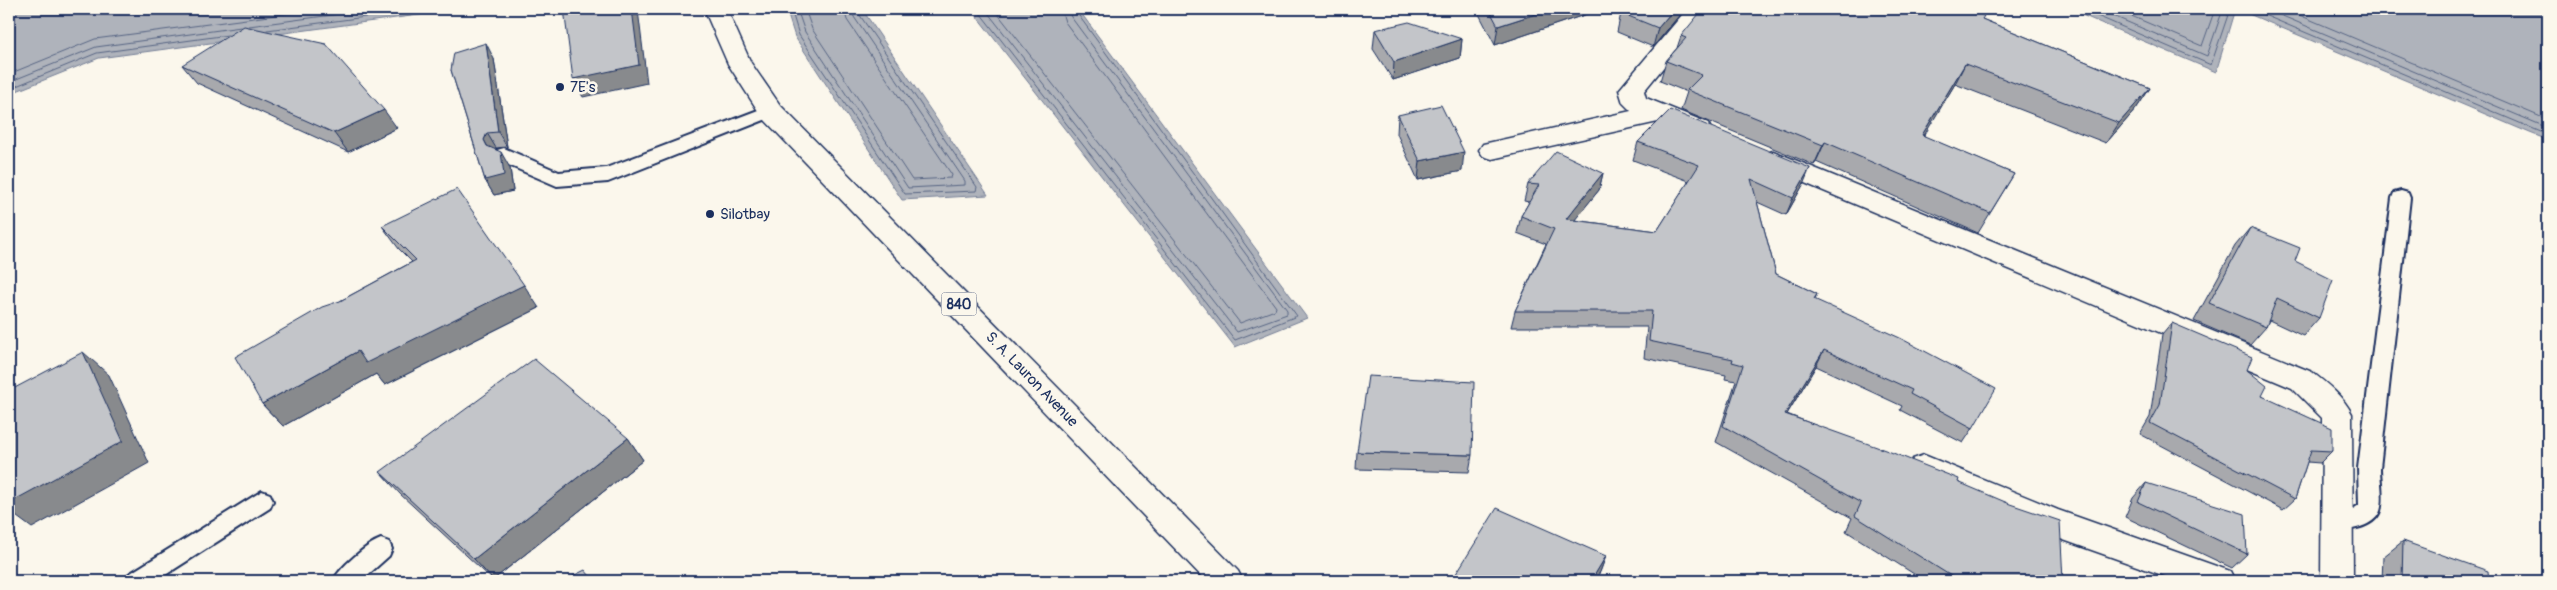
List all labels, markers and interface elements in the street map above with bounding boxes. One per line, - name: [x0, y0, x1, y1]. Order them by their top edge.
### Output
- place label: 7E's: [570, 78, 596, 97]
- marker: 7E's: [554, 81, 566, 93]
- place label: Silotbay: [720, 205, 770, 224]
- marker: Silotbay: [704, 208, 716, 220]
- road number: 840: [942, 292, 976, 316]
- street label: S. A. Lauron Avenue: [981, 328, 1082, 431]

